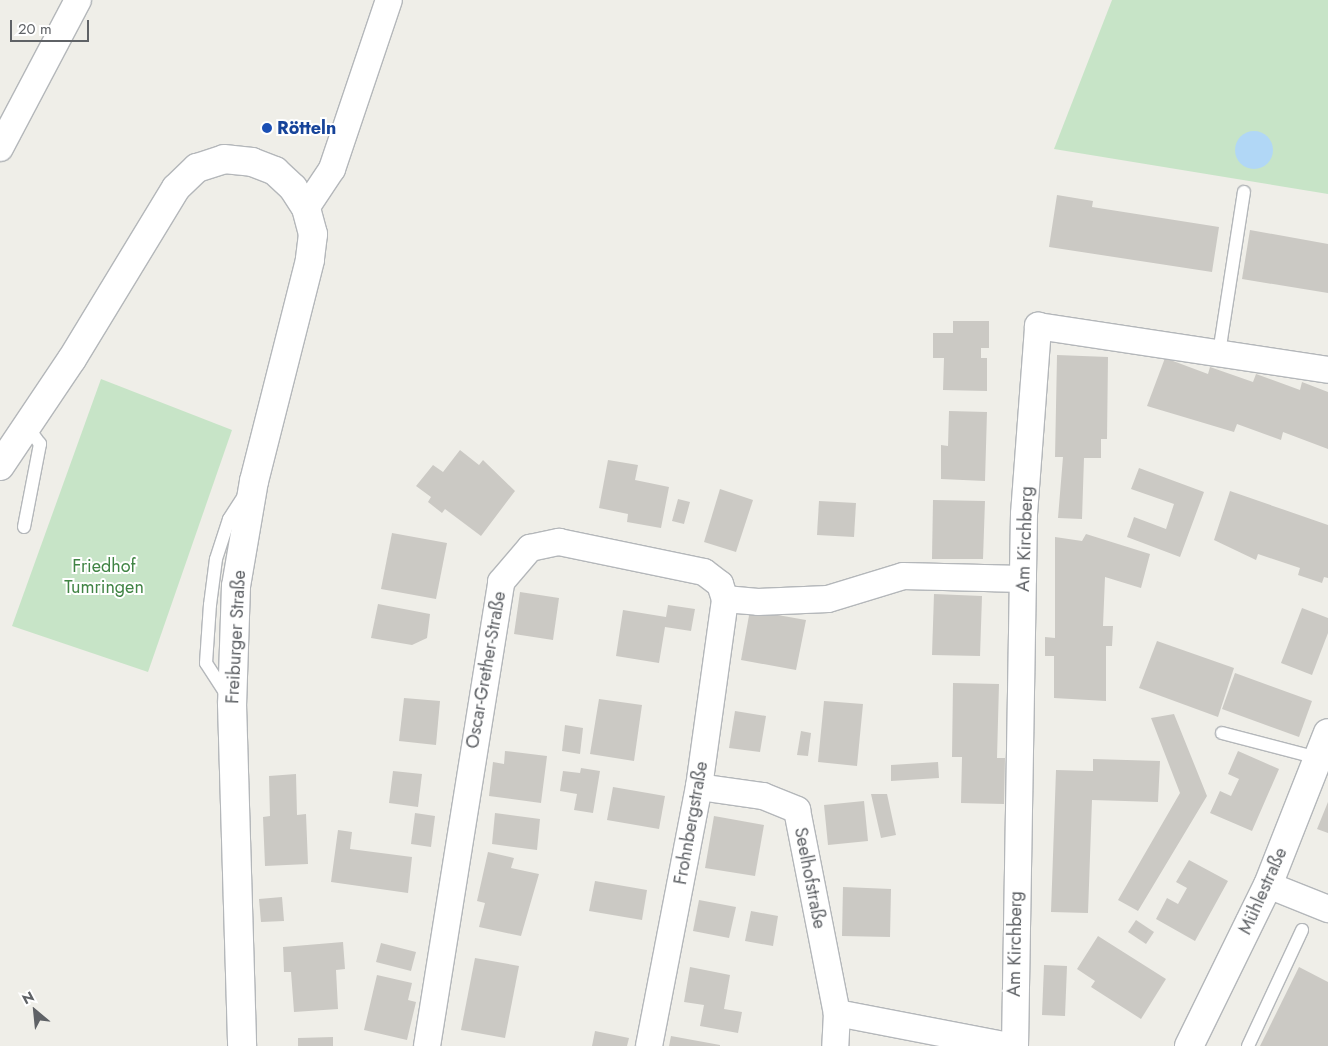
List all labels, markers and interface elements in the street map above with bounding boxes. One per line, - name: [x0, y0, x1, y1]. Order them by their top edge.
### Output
- scale bar: [12, 10, 91, 42]
- text: 20 m: [18, 18, 52, 40]
- place label: Rötteln: [277, 117, 336, 139]
- marker: Rötteln: [261, 122, 273, 134]
- street label: Am Kirchberg: [1012, 486, 1038, 592]
- park label: Friedhof Tumringen: [64, 556, 144, 598]
- street label: Freiburger Straße: [222, 570, 250, 704]
- street label: Oscar-Grether-Straße: [462, 590, 510, 750]
- street label: Frohnbergstraße: [670, 760, 712, 886]
- street label: Seelhofstraße: [790, 825, 830, 931]
- street label: Mühlestraße: [1234, 844, 1292, 938]
- street label: Am Kirchberg: [1003, 891, 1027, 997]
- north arrow: [10, 986, 60, 1036]
- text: N: [18, 986, 38, 1009]

